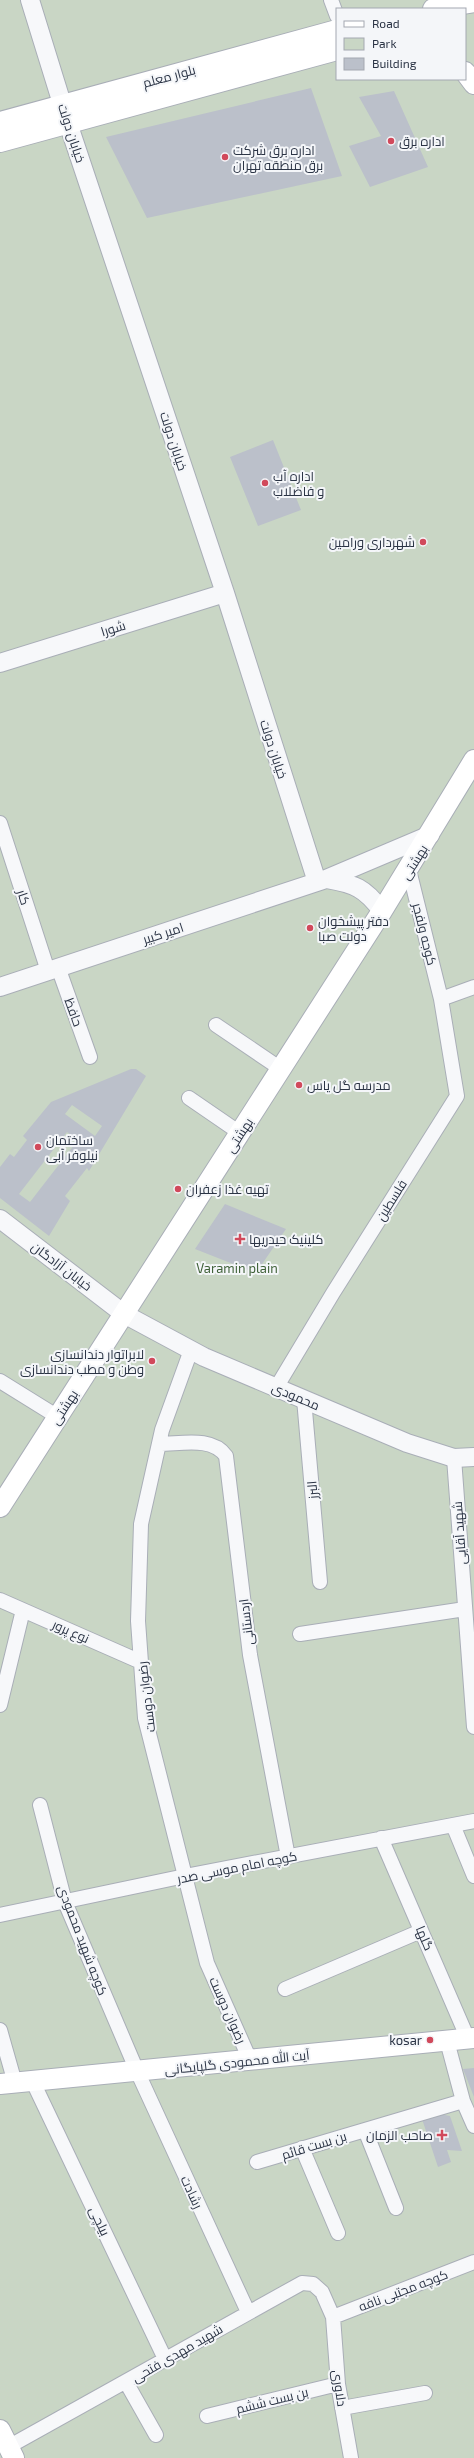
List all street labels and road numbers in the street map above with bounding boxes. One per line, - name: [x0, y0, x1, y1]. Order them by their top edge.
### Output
- street label: بلوار معلم: [141, 61, 198, 93]
- street label: خیابان دولت: [55, 101, 89, 165]
- street label: خیابان دولت: [157, 409, 191, 473]
- street label: شورا: [99, 617, 127, 639]
- street label: خیابان دولت: [257, 717, 291, 781]
- street label: بهشتی: [397, 841, 431, 883]
- street label: کار: [14, 886, 34, 907]
- street label: کوجه ولفجر: [409, 900, 441, 967]
- street label: امیر کبیر: [140, 919, 186, 947]
- street label: حافظ: [61, 995, 87, 1029]
- street label: بهشتی: [222, 1114, 256, 1156]
- street label: فلسطین: [372, 1176, 410, 1224]
- street label: خیابان آزادگان: [29, 1238, 95, 1294]
- street label: محمودی: [270, 1379, 322, 1413]
- street label: بهشتی: [47, 1386, 81, 1428]
- street label: البرز: [303, 1480, 321, 1501]
- street label: شهید آقایی: [449, 1501, 469, 1565]
- street label: اردستانی: [235, 1598, 257, 1646]
- street label: نوع پرور: [48, 1615, 92, 1648]
- street label: رضوان دوست: [134, 1661, 158, 1733]
- street label: کوچه امام موسی صدر: [175, 1848, 299, 1889]
- street label: کوچه شهید محمودی: [53, 1883, 111, 1998]
- street label: گلها: [413, 1923, 437, 1953]
- street label: رضوان دوست: [206, 1974, 250, 2046]
- street label: آیت الله محمودی گلپایگانی: [164, 2046, 311, 2079]
- street label: بن بست قائم: [279, 2127, 349, 2164]
- street label: رشادت: [177, 2173, 207, 2211]
- street label: بیلچی: [84, 2204, 114, 2239]
- street label: کوچه مجتبی نافه: [356, 2266, 451, 2316]
- street label: شهید مهدی فتحی: [129, 2320, 225, 2386]
- street label: دلاوری: [330, 2369, 350, 2407]
- street label: بن بست ششم: [234, 2383, 310, 2419]

